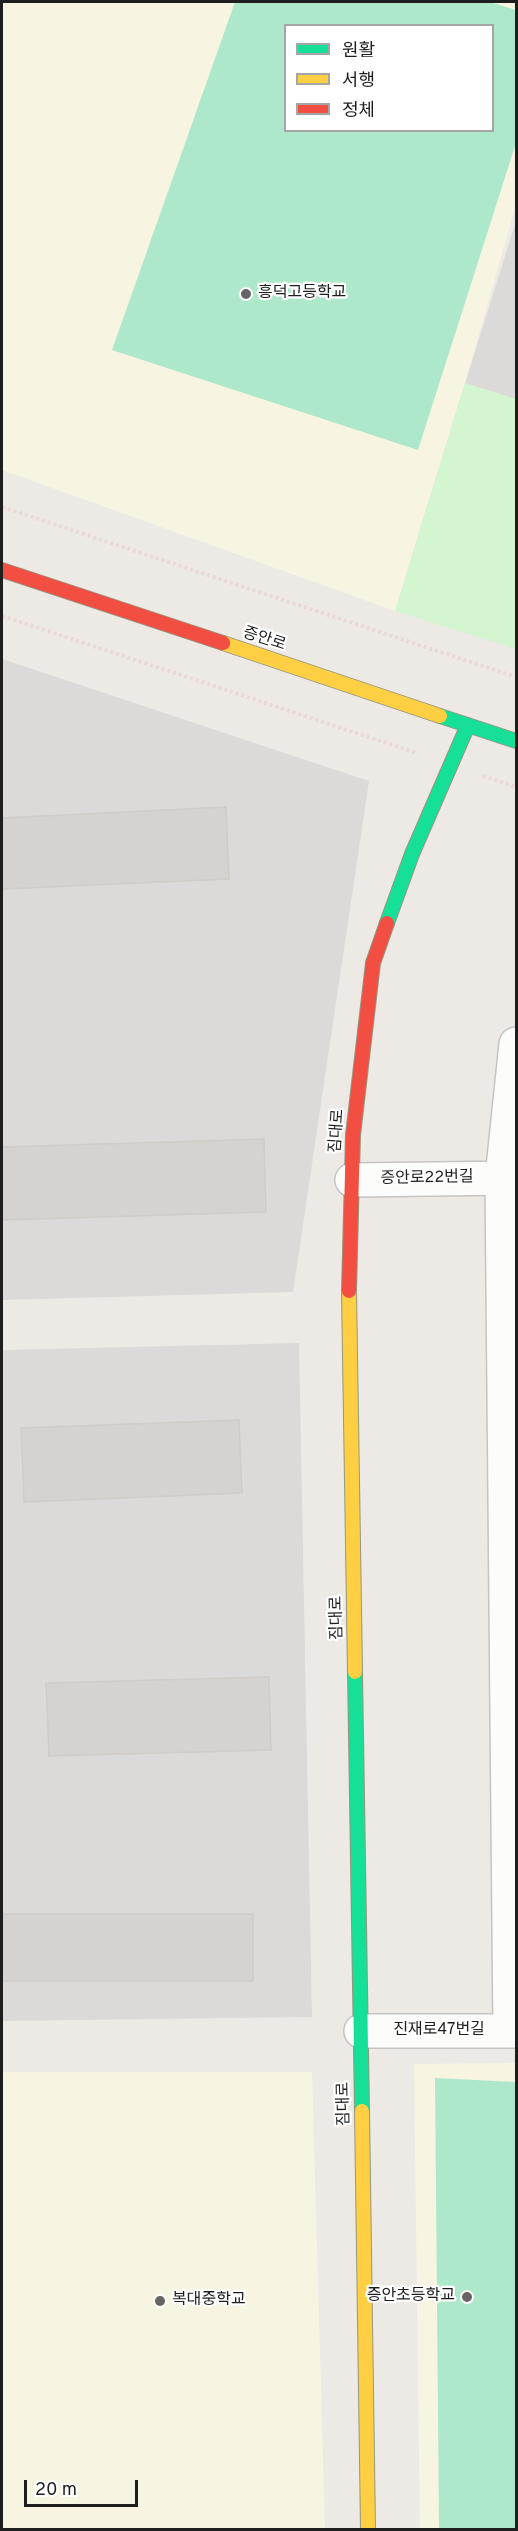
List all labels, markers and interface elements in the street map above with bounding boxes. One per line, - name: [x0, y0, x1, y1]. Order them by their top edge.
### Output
- legend: [284, 24, 494, 132]
- text: 원활: [342, 40, 375, 63]
- text: 서행: [342, 70, 375, 93]
- text: 정체: [342, 100, 375, 123]
- place label: 흥덕고등학교: [258, 284, 346, 304]
- marker: 흥덕고등학교: [239, 287, 253, 301]
- street label: 증안로: [240, 624, 288, 656]
- street label: 짐대로: [327, 1108, 349, 1154]
- street label: 증안로22번길: [380, 1169, 474, 1189]
- street label: 짐대로: [328, 1596, 348, 1640]
- street label: 진재로47번길: [393, 2021, 485, 2041]
- street label: 짐대로: [335, 2082, 355, 2126]
- place label: 증안초등학교: [367, 2287, 455, 2307]
- marker: 증안초등학교: [460, 2290, 474, 2304]
- place label: 복대중학교: [172, 2291, 246, 2311]
- marker: 복대중학교: [153, 2294, 167, 2308]
- scale bar: [27, 2468, 141, 2506]
- text: 20 m: [35, 2479, 77, 2502]

